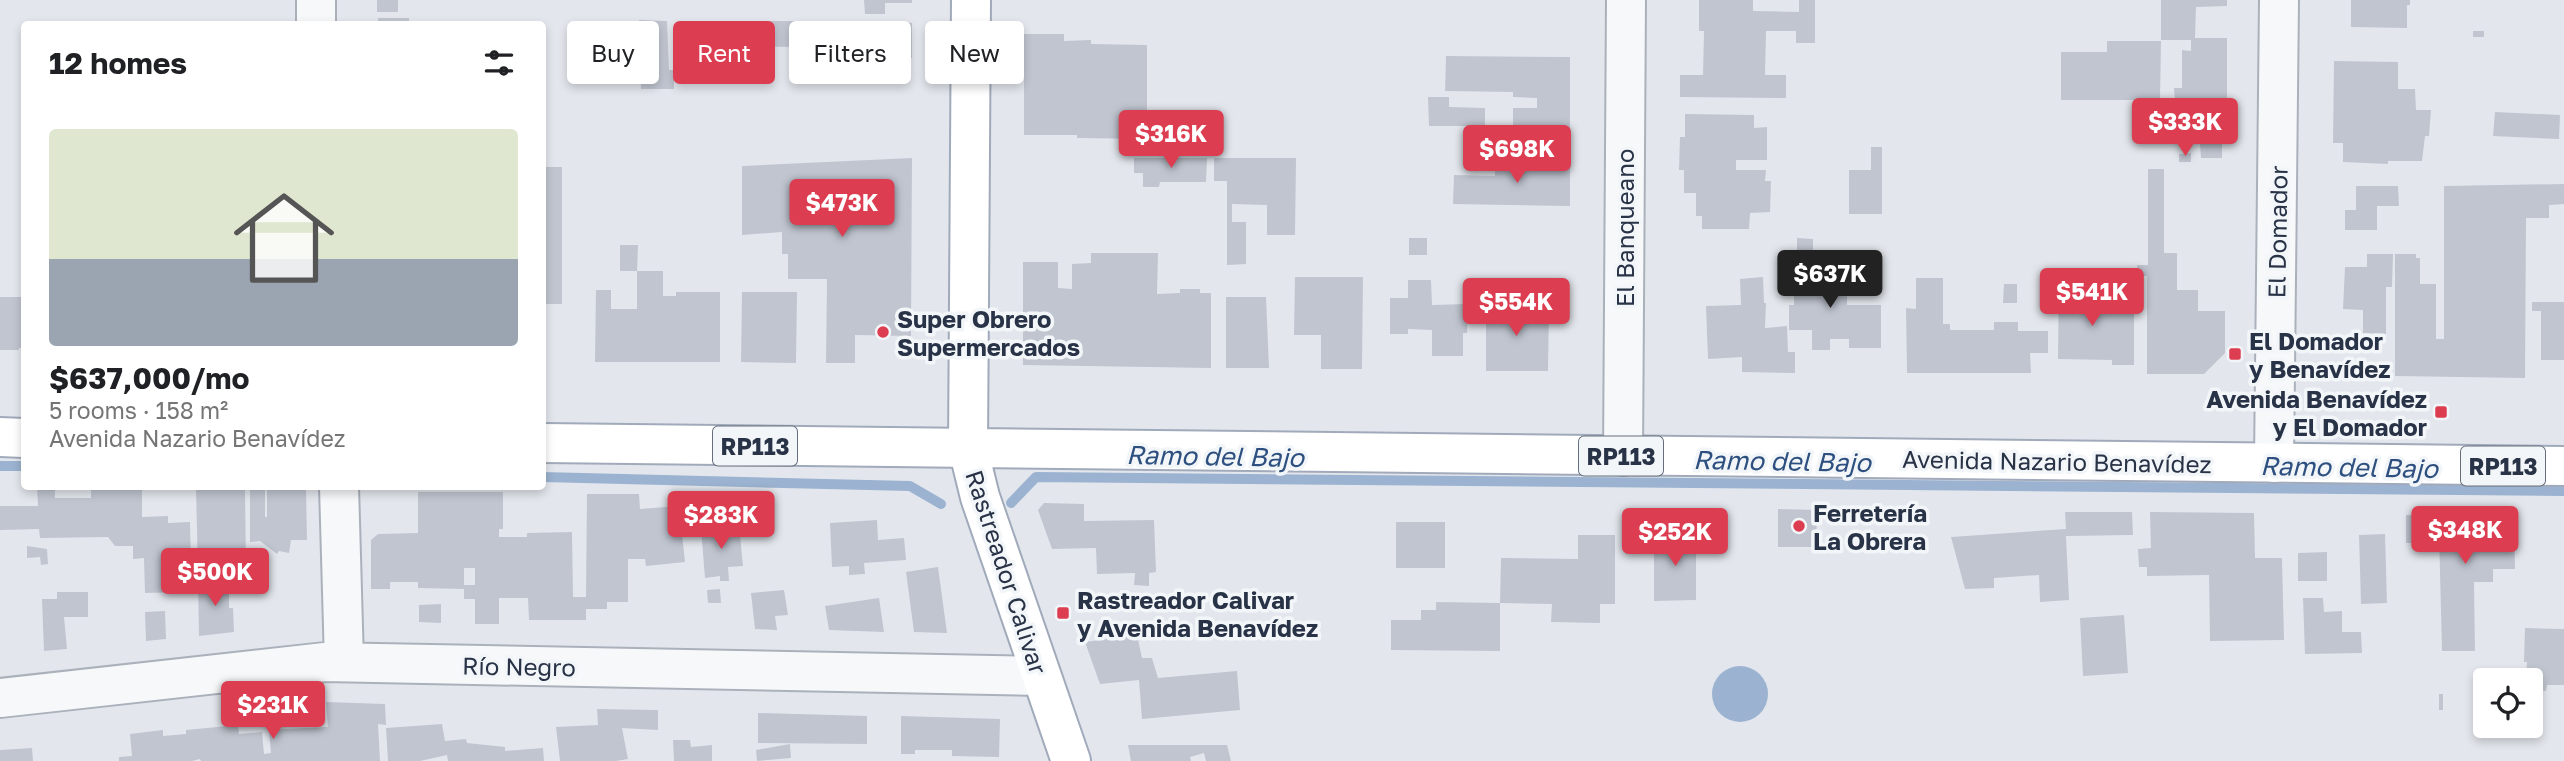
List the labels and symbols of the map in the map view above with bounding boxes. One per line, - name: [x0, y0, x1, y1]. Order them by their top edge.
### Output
- pin: $333K: [2136, 99, 2234, 158]
- pin: $316K: [1122, 110, 1220, 170]
- pin: $698K: [1468, 125, 1566, 185]
- street label: El Banqueano: [1610, 149, 1639, 307]
- street label: El Domador: [2261, 165, 2293, 299]
- pin: $473K: [793, 180, 891, 239]
- pin: $637K: [1781, 250, 1879, 310]
- pin: $541K: [2043, 268, 2141, 328]
- pin: $554K: [1467, 278, 1565, 338]
- place label: Super Obrero Supermercados: [897, 304, 1080, 361]
- marker: Super Obrero Supermercados: [875, 324, 891, 340]
- place label: El Domador y Benavídez: [2249, 326, 2391, 383]
- marker: El Domador y Benavídez: [2227, 346, 2243, 362]
- place label: Avenida Benavídez y El Domador: [2206, 384, 2427, 441]
- marker: Avenida Benavídez y El Domador: [2433, 404, 2449, 420]
- road number: RP113: [713, 426, 797, 466]
- road number: RP113: [1579, 436, 1663, 476]
- water label: Ramo del Bajo: [1126, 439, 1306, 473]
- water label: Ramo del Bajo: [1693, 444, 1873, 478]
- street label: Avenida Nazario Benavídez: [1902, 444, 2212, 478]
- road number: RP113: [2461, 446, 2545, 486]
- water label: Ramo del Bajo: [2260, 450, 2440, 484]
- street label: Rastreador Calivar: [960, 466, 1054, 678]
- pin: $283K: [672, 491, 770, 551]
- place label: Ferretería La Obrera: [1813, 498, 1927, 555]
- pin: $348K: [2416, 506, 2514, 566]
- pin: $252K: [1626, 508, 1724, 568]
- marker: Ferretería La Obrera: [1791, 518, 1807, 534]
- pin: $500K: [166, 548, 264, 608]
- place label: Rastreador Calivar y Avenida Benavídez: [1077, 585, 1318, 642]
- marker: Rastreador Calivar y Avenida Benavídez: [1055, 605, 1071, 621]
- street label: Río Negro: [462, 651, 576, 681]
- pin: $231K: [224, 682, 322, 741]

